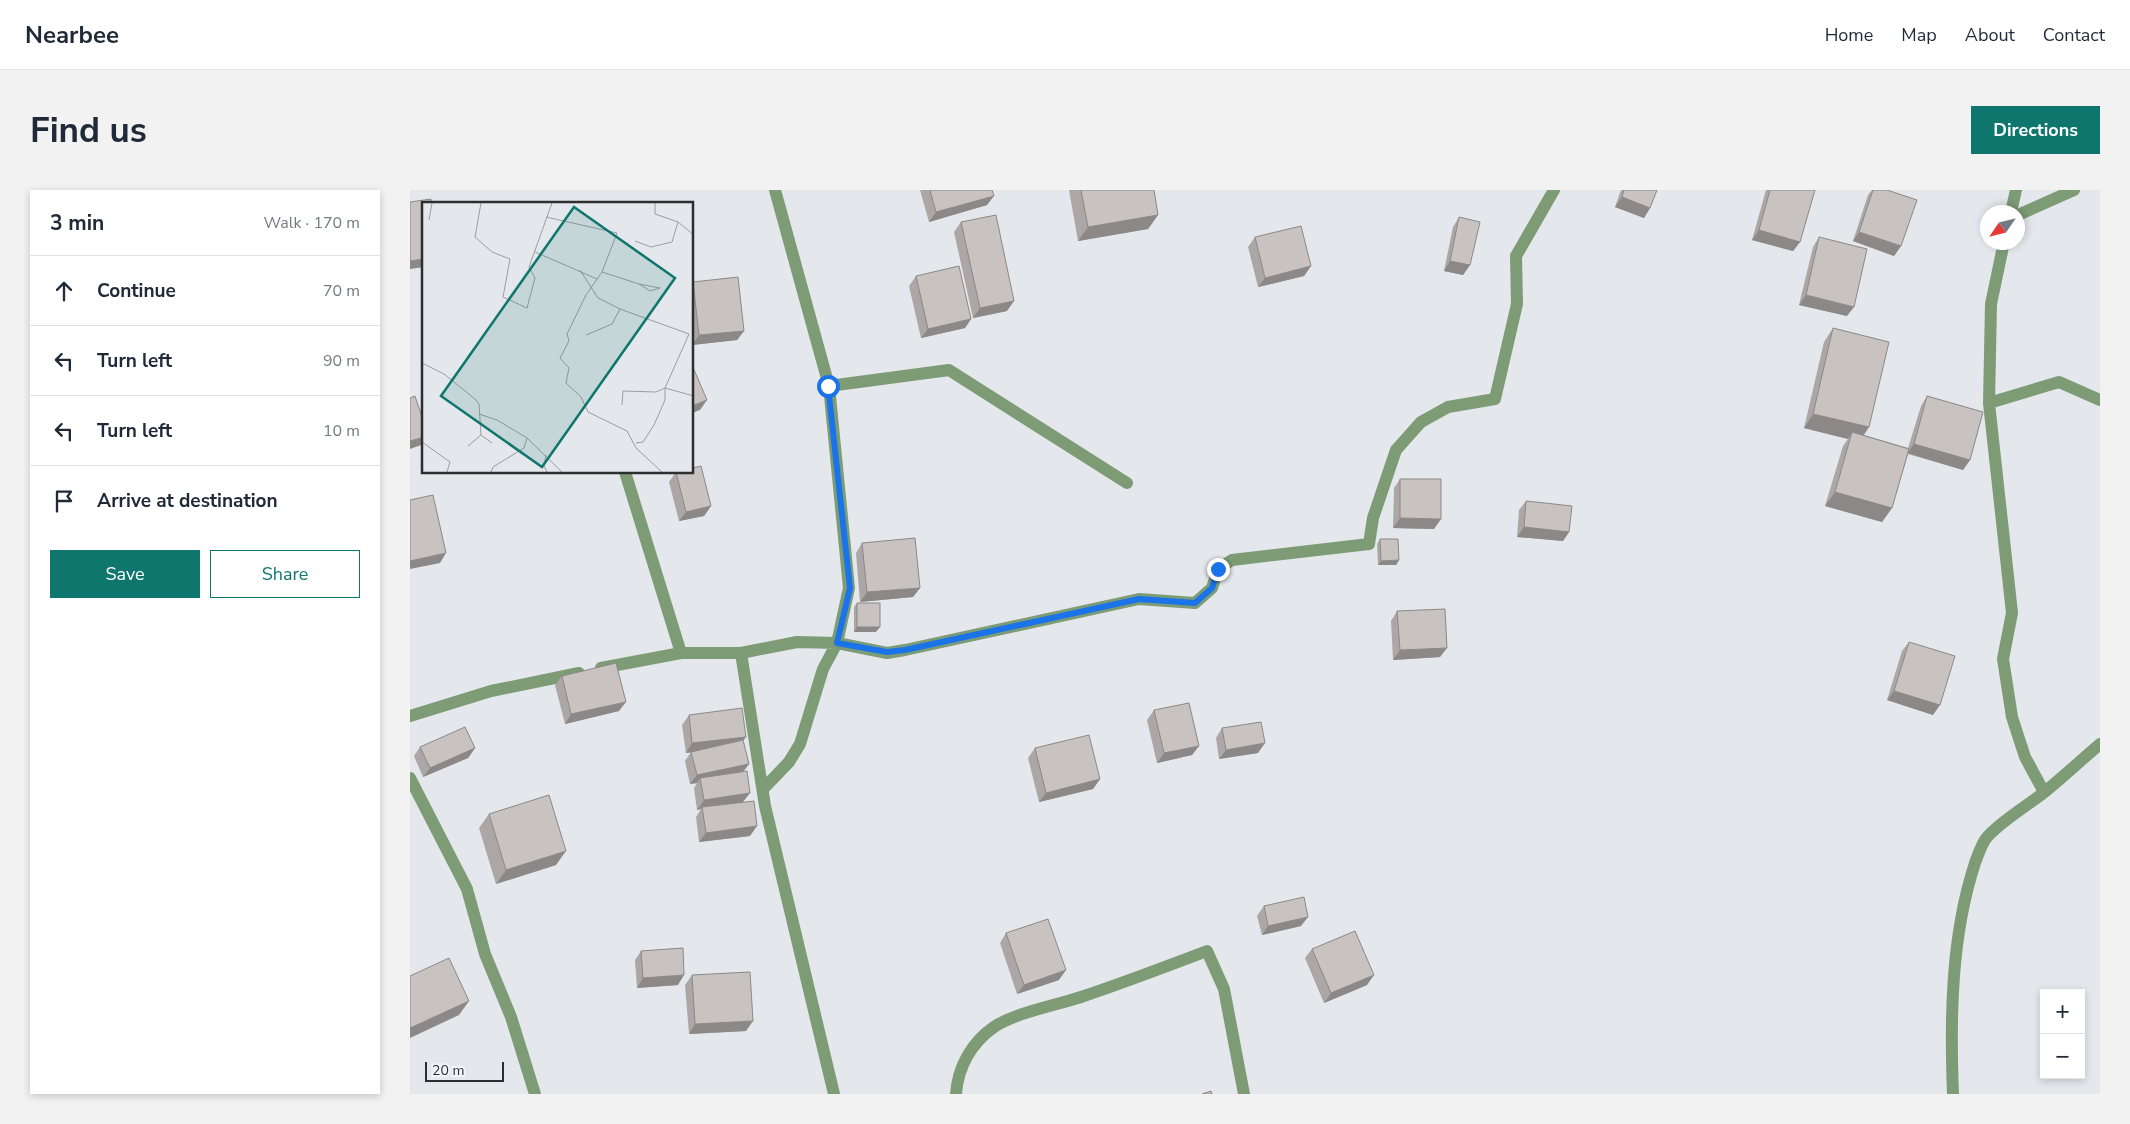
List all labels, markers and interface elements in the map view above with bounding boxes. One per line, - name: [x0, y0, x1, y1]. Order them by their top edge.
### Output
- text: Nearbee: [25, 19, 119, 51]
- text: Home: [1825, 23, 1873, 47]
- text: Map: [1901, 23, 1937, 47]
- text: About: [1965, 23, 2015, 47]
- text: Contact: [2043, 23, 2105, 47]
- button: Directions: [1971, 106, 2100, 154]
- text: Find us: [30, 107, 147, 154]
- inset map: [422, 202, 694, 474]
- north arrow: [1980, 205, 2025, 250]
- text: 3 min: [50, 209, 104, 237]
- text: Walk · 170 m: [264, 212, 360, 234]
- icon: ahead: [50, 277, 78, 305]
- text: Continue: [97, 278, 176, 304]
- text: 70 m: [323, 280, 360, 302]
- icon: left: [50, 347, 78, 375]
- text: Turn left: [97, 348, 172, 374]
- text: 90 m: [323, 350, 360, 372]
- route start: [817, 375, 840, 398]
- icon: left: [50, 417, 78, 445]
- text: Turn left: [97, 418, 172, 444]
- text: 10 m: [323, 420, 360, 442]
- icon: arrive: [50, 487, 78, 515]
- text: Arrive at destination: [97, 488, 278, 514]
- button: Save: [50, 550, 200, 598]
- button: Share: [210, 550, 360, 598]
- route end: [1207, 558, 1230, 581]
- map controls: [2040, 989, 2085, 1079]
- button: +: [2040, 989, 2085, 1034]
- button: −: [2040, 1034, 2085, 1079]
- scale bar: [425, 1059, 504, 1082]
- text: 20 m: [432, 1061, 464, 1080]

